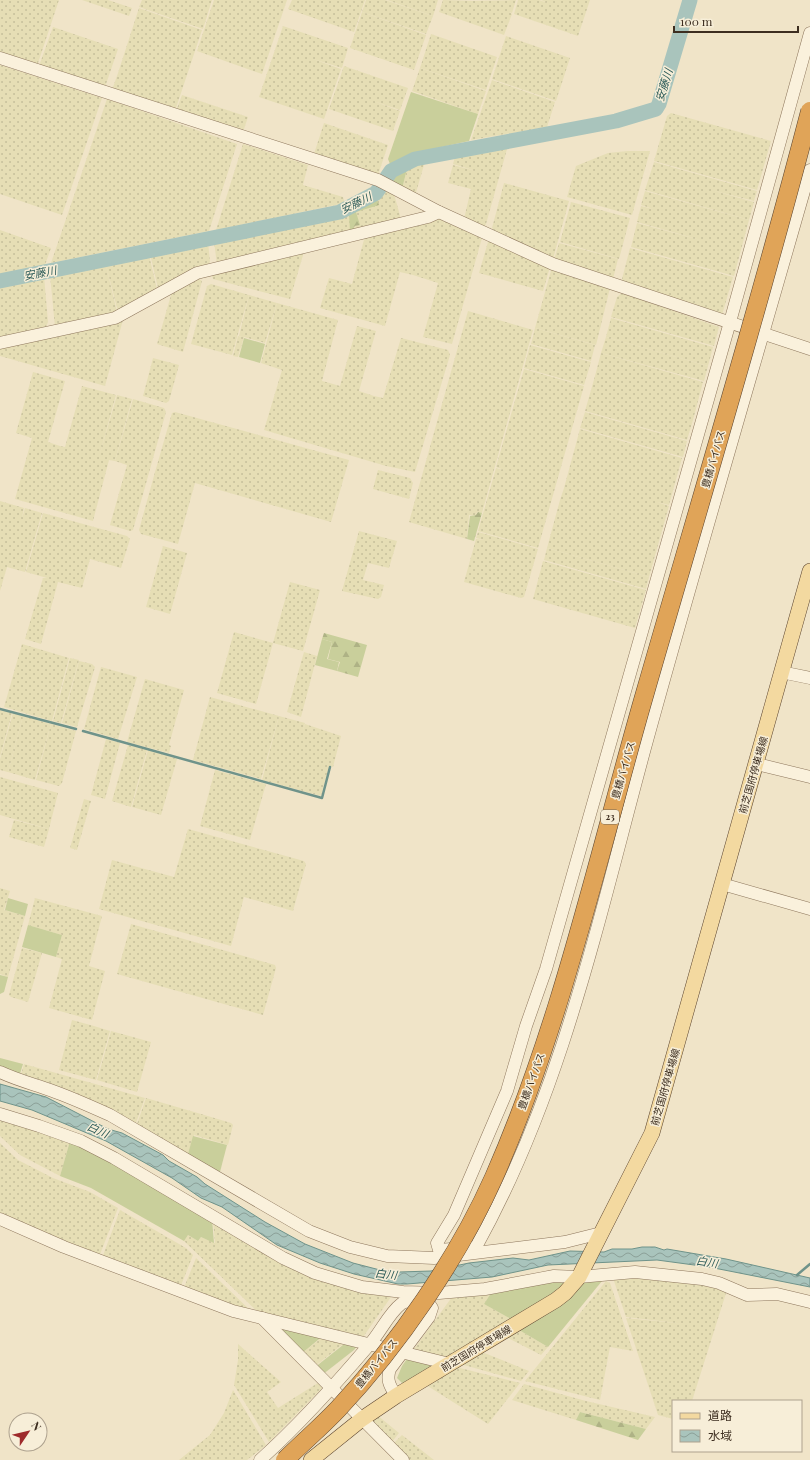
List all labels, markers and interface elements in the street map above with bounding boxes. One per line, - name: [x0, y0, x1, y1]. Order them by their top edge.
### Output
- scale bar: [674, 8, 798, 34]
- text: 100 m: [680, 13, 713, 29]
- water label: 安藤川: [652, 66, 676, 103]
- water label: 安藤川: [338, 188, 375, 217]
- water label: 安藤川: [22, 262, 59, 283]
- street label: 豊橋バイパス: [698, 428, 728, 490]
- street label: 前芝国府停車場線: [735, 735, 771, 815]
- street label: 豊橋バイパス: [608, 739, 638, 801]
- road number: 23: [601, 810, 619, 824]
- street label: 前芝国府停車場線: [647, 1047, 683, 1127]
- street label: 豊橋バイパス: [514, 1051, 548, 1111]
- water label: 白川: [85, 1118, 112, 1141]
- water label: 白川: [695, 1252, 720, 1271]
- water label: 白川: [374, 1265, 399, 1282]
- street label: 前芝国府停車場線: [438, 1321, 514, 1375]
- street label: 豊橋バイパス: [352, 1335, 400, 1391]
- legend: [672, 1400, 802, 1452]
- text: 道路: [708, 1407, 732, 1423]
- north arrow: [8, 1412, 48, 1452]
- text: N: [28, 1418, 45, 1434]
- text: 水域: [708, 1427, 732, 1443]

